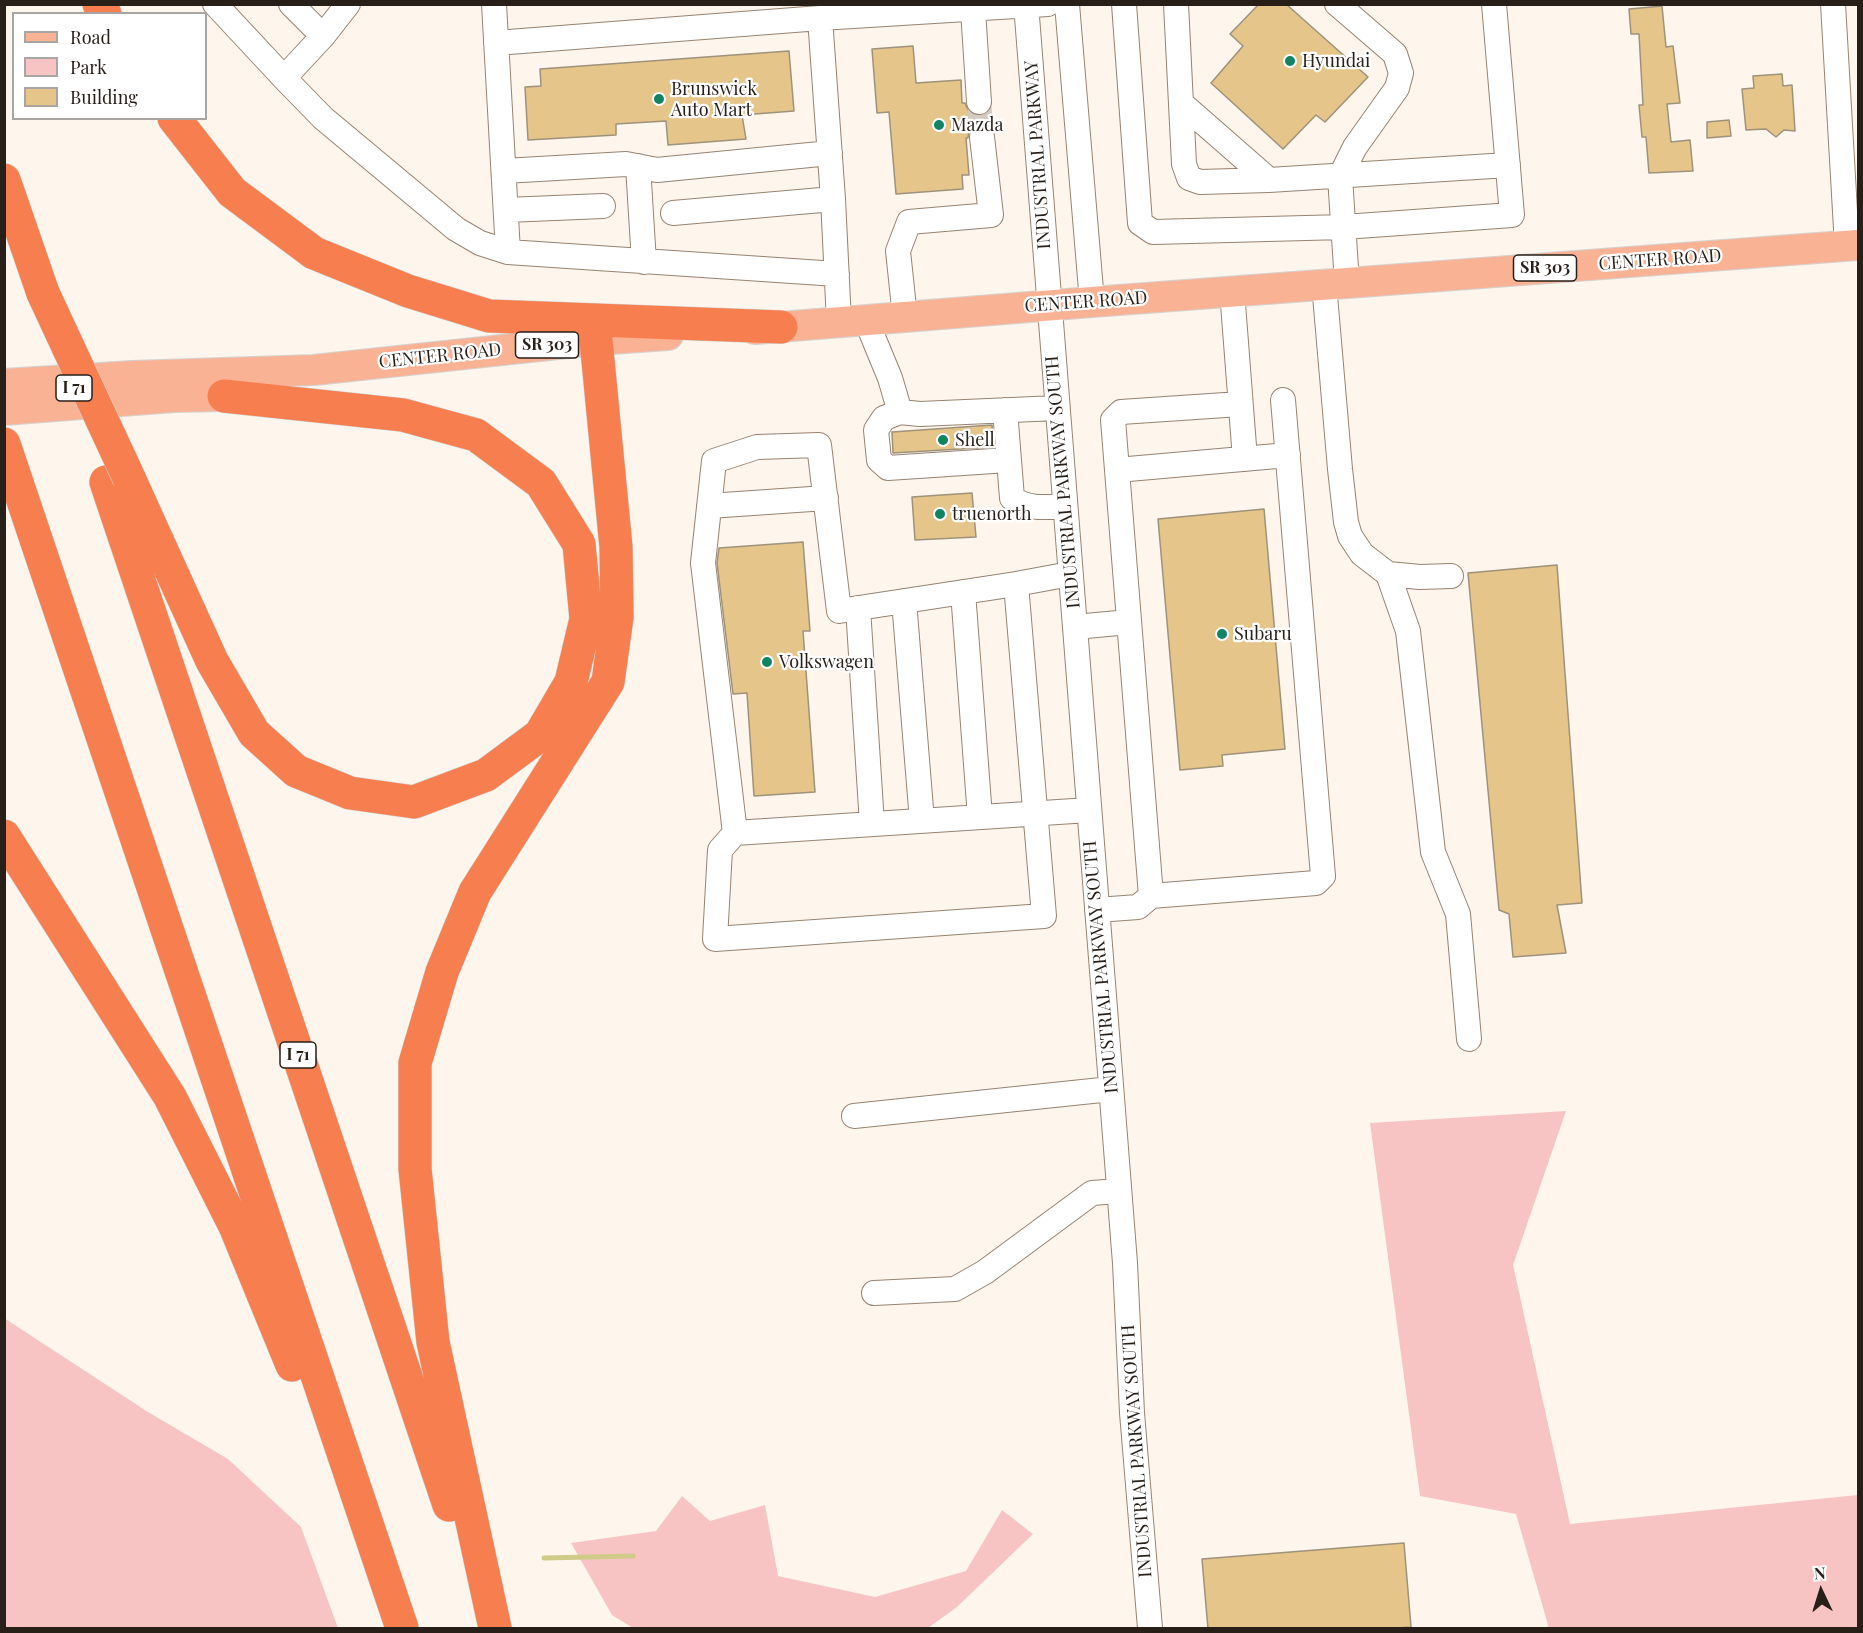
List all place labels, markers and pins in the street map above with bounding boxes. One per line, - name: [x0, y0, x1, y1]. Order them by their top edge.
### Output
- place label: Hyundai: [1302, 50, 1370, 72]
- marker: Hyundai: [1283, 54, 1297, 68]
- place label: Brunswick Auto Mart: [671, 78, 757, 121]
- marker: Brunswick Auto Mart: [652, 92, 666, 106]
- place label: Mazda: [951, 114, 1004, 136]
- marker: Mazda: [932, 118, 946, 132]
- place label: Shell: [955, 429, 995, 451]
- marker: Shell: [936, 433, 950, 447]
- place label: truenorth: [952, 503, 1032, 525]
- marker: truenorth: [933, 507, 947, 521]
- place label: Subaru: [1234, 623, 1292, 645]
- marker: Subaru: [1215, 627, 1229, 641]
- place label: Volkswagen: [779, 651, 874, 673]
- marker: Volkswagen: [760, 655, 774, 669]

